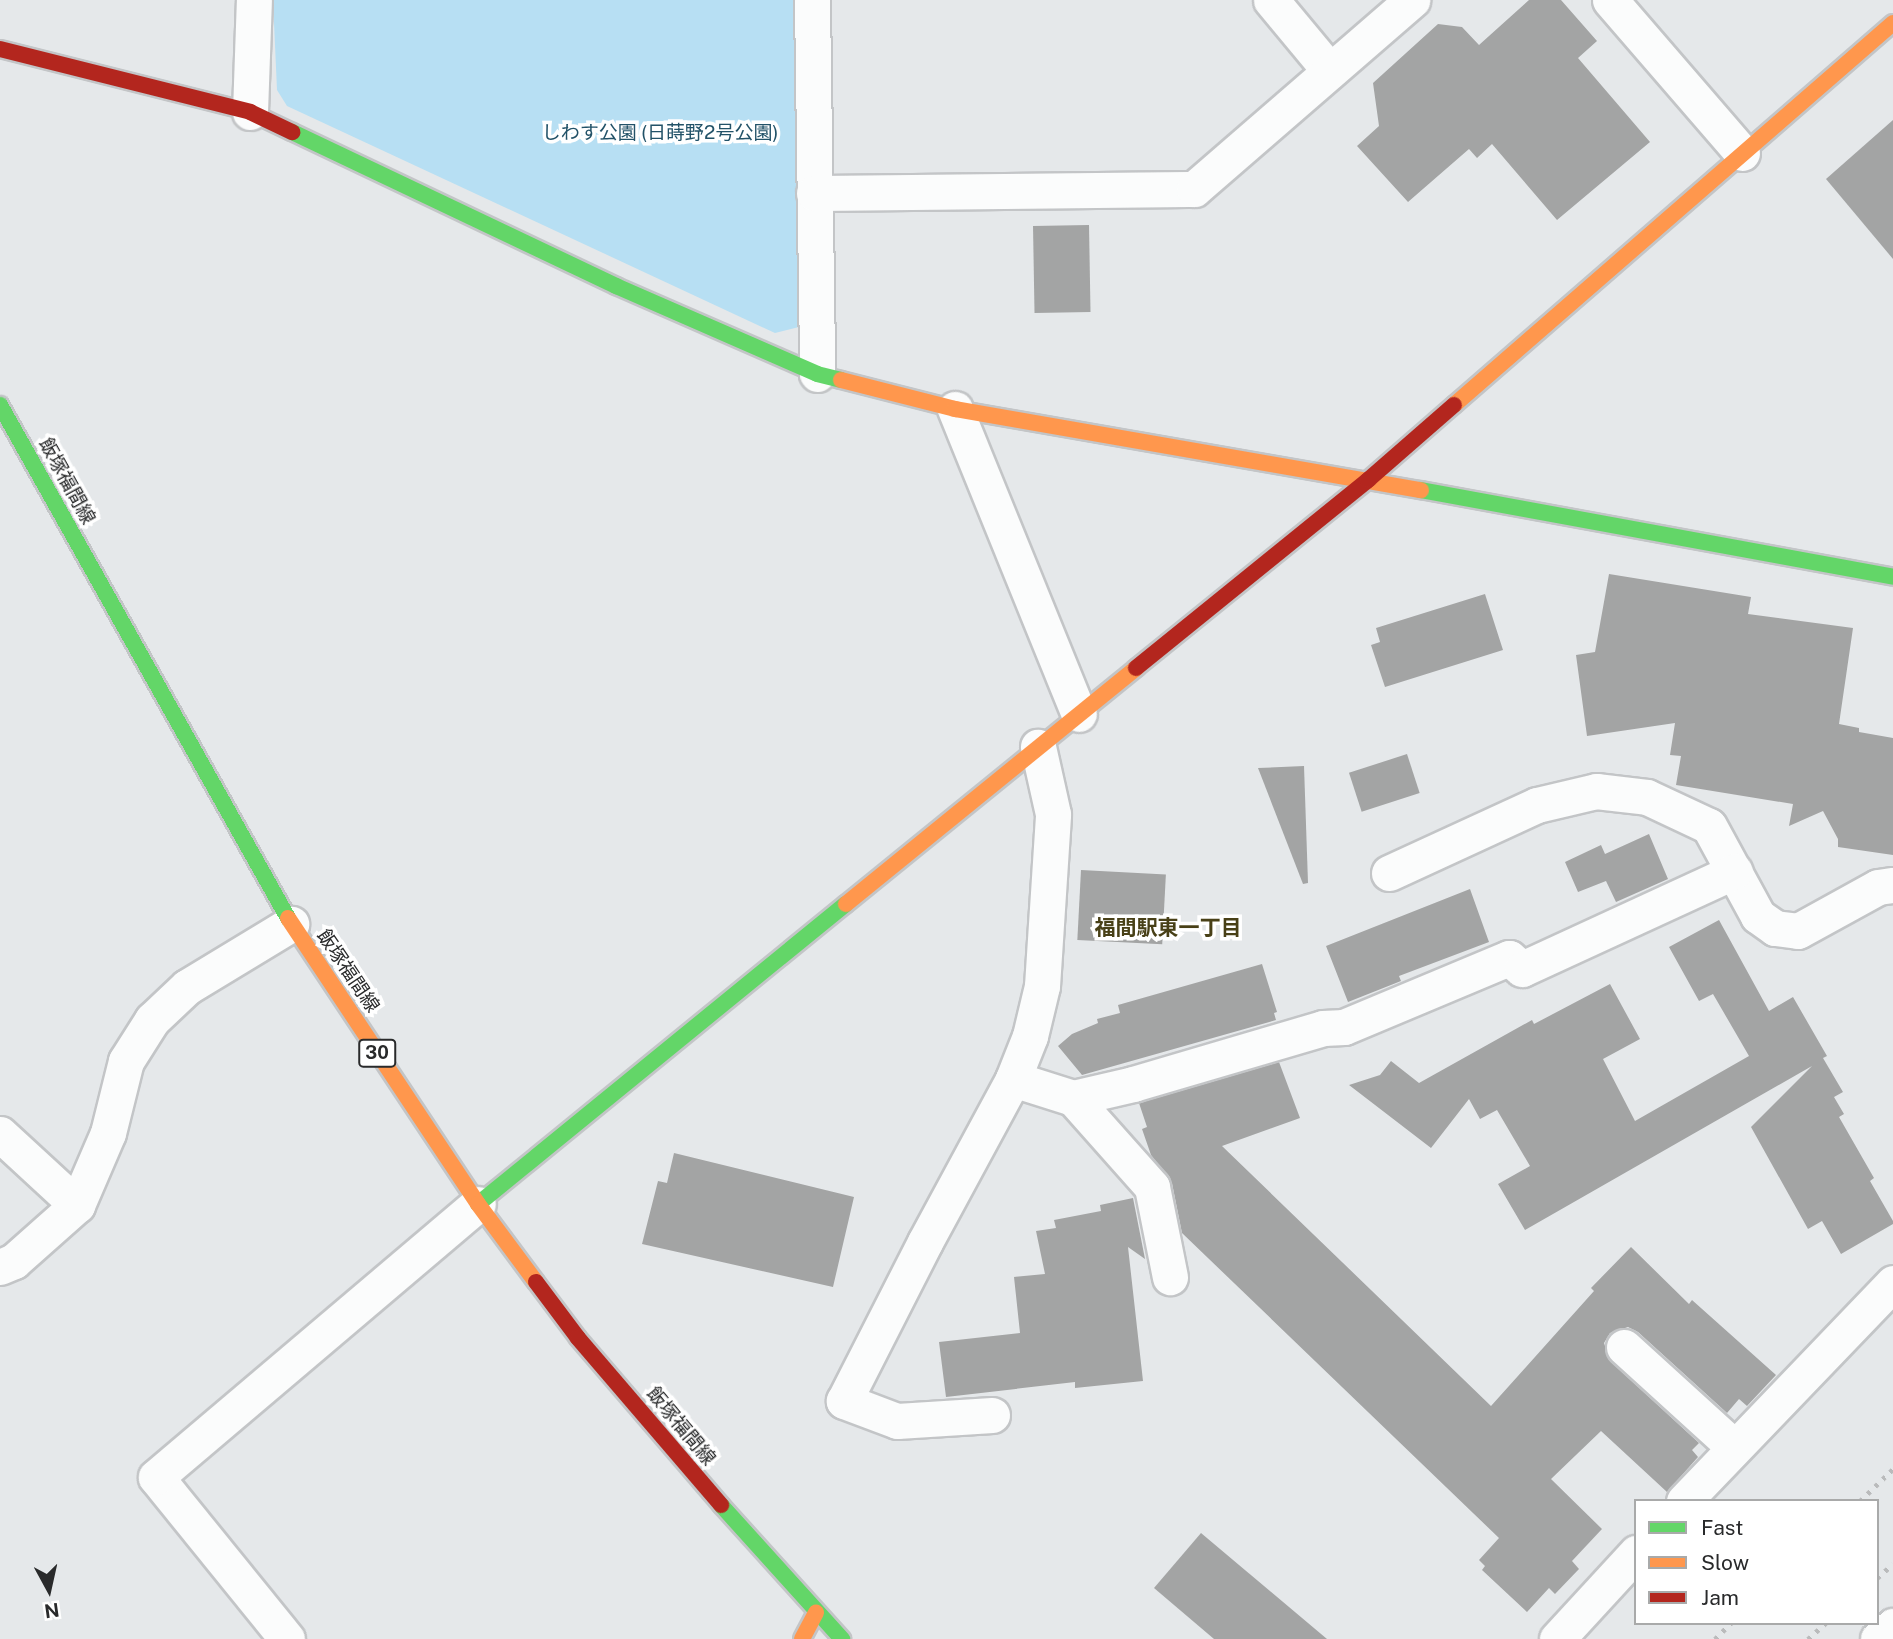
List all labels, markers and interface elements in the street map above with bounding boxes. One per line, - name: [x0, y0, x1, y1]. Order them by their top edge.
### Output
- park label: しわす公園 (日蒔野2号公園): [542, 122, 778, 144]
- street label: 飯塚福間線: [34, 434, 100, 528]
- district label: 福間駅東一丁目: [1095, 915, 1241, 941]
- street label: 飯塚福間線: [312, 925, 384, 1017]
- road number: 30: [358, 1038, 396, 1068]
- street label: 飯塚福間線: [642, 1382, 720, 1470]
- legend: [1634, 1499, 1879, 1625]
- text: Fast: [1701, 1515, 1743, 1540]
- text: Slow: [1701, 1550, 1749, 1575]
- north arrow: [14, 1555, 84, 1625]
- text: Jam: [1701, 1585, 1739, 1610]
- text: N: [43, 1599, 61, 1623]

